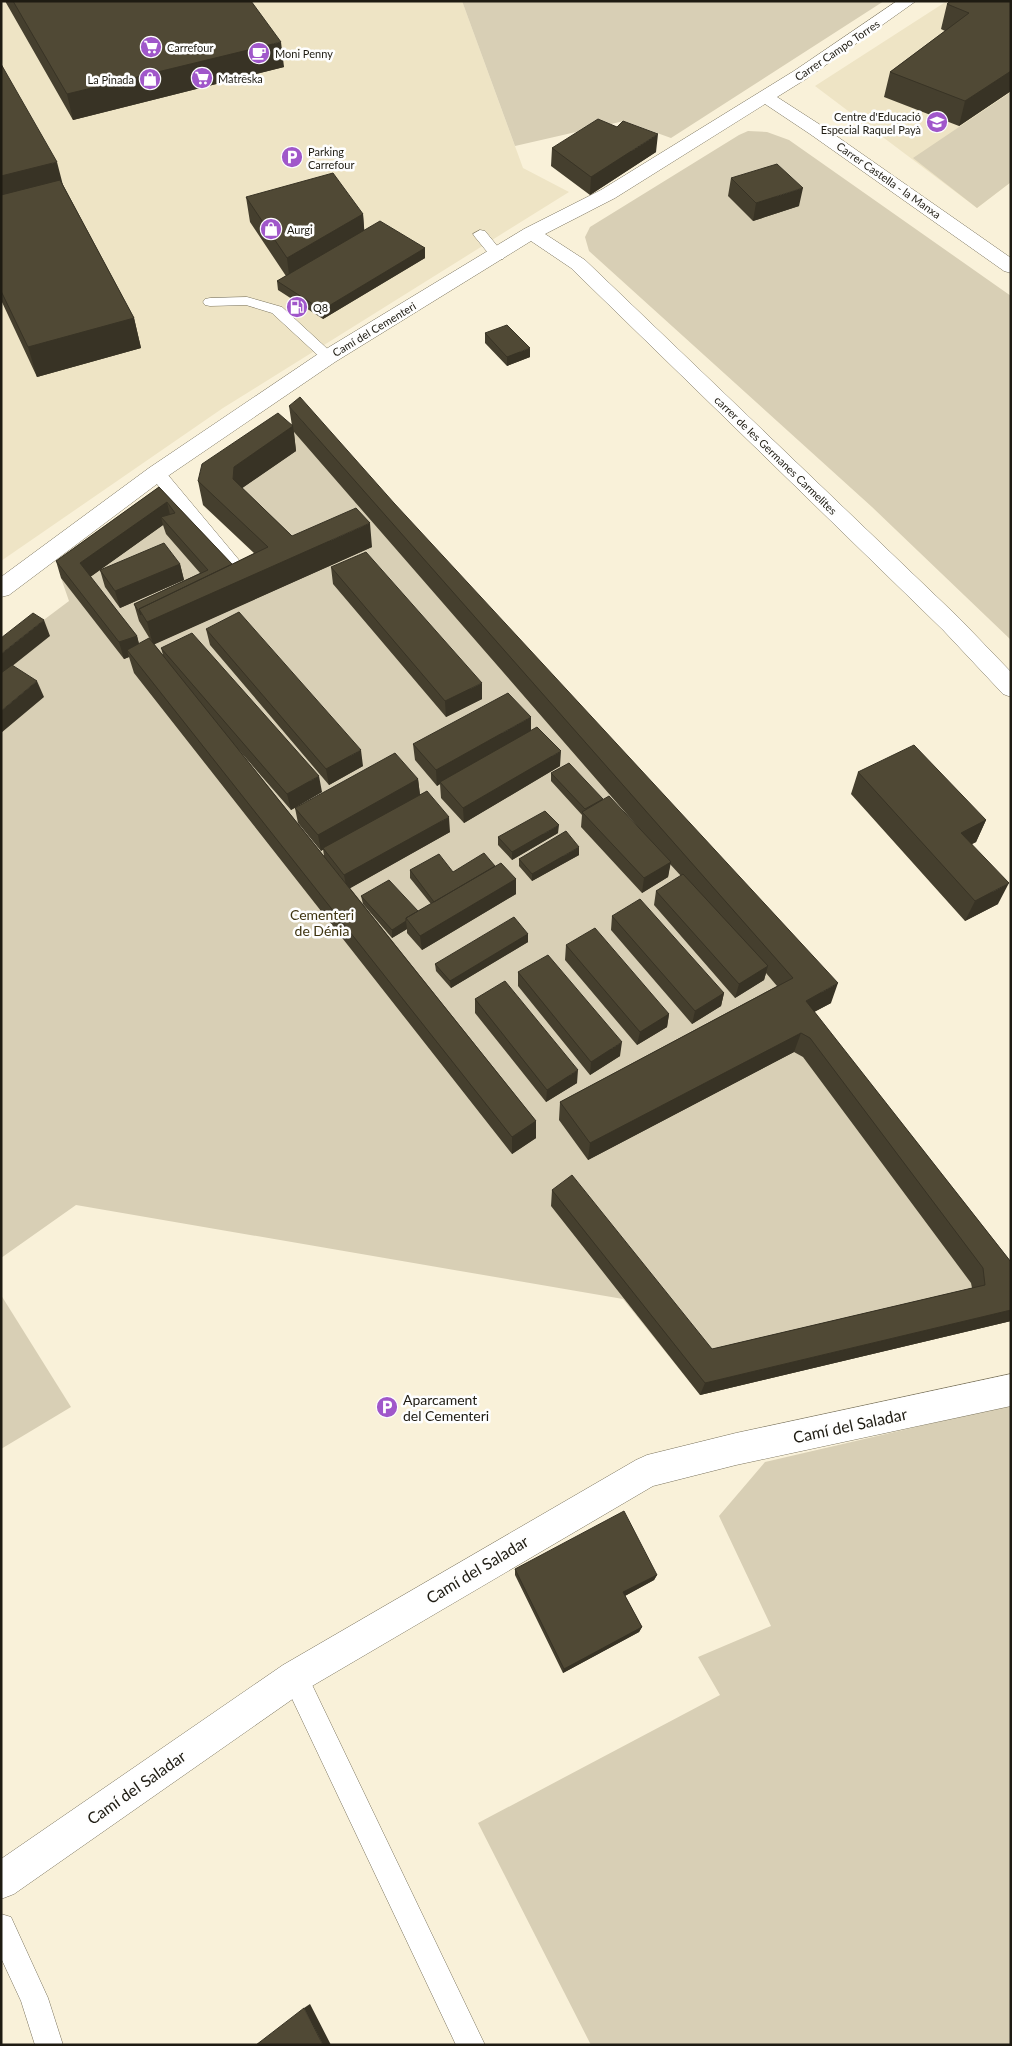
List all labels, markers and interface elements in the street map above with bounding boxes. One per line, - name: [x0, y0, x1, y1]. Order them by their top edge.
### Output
- street label: Carrer Campo Torres: [792, 17, 882, 83]
- supermarket icon: Carrefour: [139, 35, 163, 59]
- place label: Carrefour: [167, 41, 213, 54]
- cafe icon: Moni Penny: [247, 41, 271, 65]
- place label: Moni Penny: [275, 47, 333, 60]
- supermarket icon: Matrēska: [190, 66, 214, 90]
- shop icon: La Pinada: [138, 67, 162, 91]
- place label: Matrēska: [218, 72, 263, 85]
- place label: La Pinada: [88, 73, 134, 86]
- place label: Centre d'Educació Especial Raquel Payà: [821, 110, 921, 136]
- school or university icon: Centre d'Educació Especial Raquel Payà: [925, 110, 949, 134]
- street label: Carrer Castella - la Manxa: [834, 139, 944, 221]
- parking icon: Parking Carrefour: [280, 145, 304, 169]
- place label: Parking Carrefour: [308, 145, 354, 171]
- shop icon: Aurgi: [259, 217, 283, 241]
- place label: Aurgi: [287, 223, 313, 236]
- fuel station icon: Q8: [285, 295, 309, 319]
- street label: Camí del Cementeri: [330, 299, 418, 359]
- place label: Q8: [313, 301, 328, 314]
- street label: carrer de les Germanes Carmelites: [712, 393, 840, 517]
- park label: Cementeri de Dénia: [290, 906, 354, 939]
- place label: Aparcament del Cementeri: [403, 1391, 489, 1424]
- parking icon: Aparcament del Cementeri: [375, 1395, 399, 1419]
- street label: Camí del Saladar: [791, 1404, 909, 1446]
- street label: Camí del Saladar: [422, 1531, 532, 1607]
- street label: Camí del Saladar: [83, 1746, 189, 1828]

